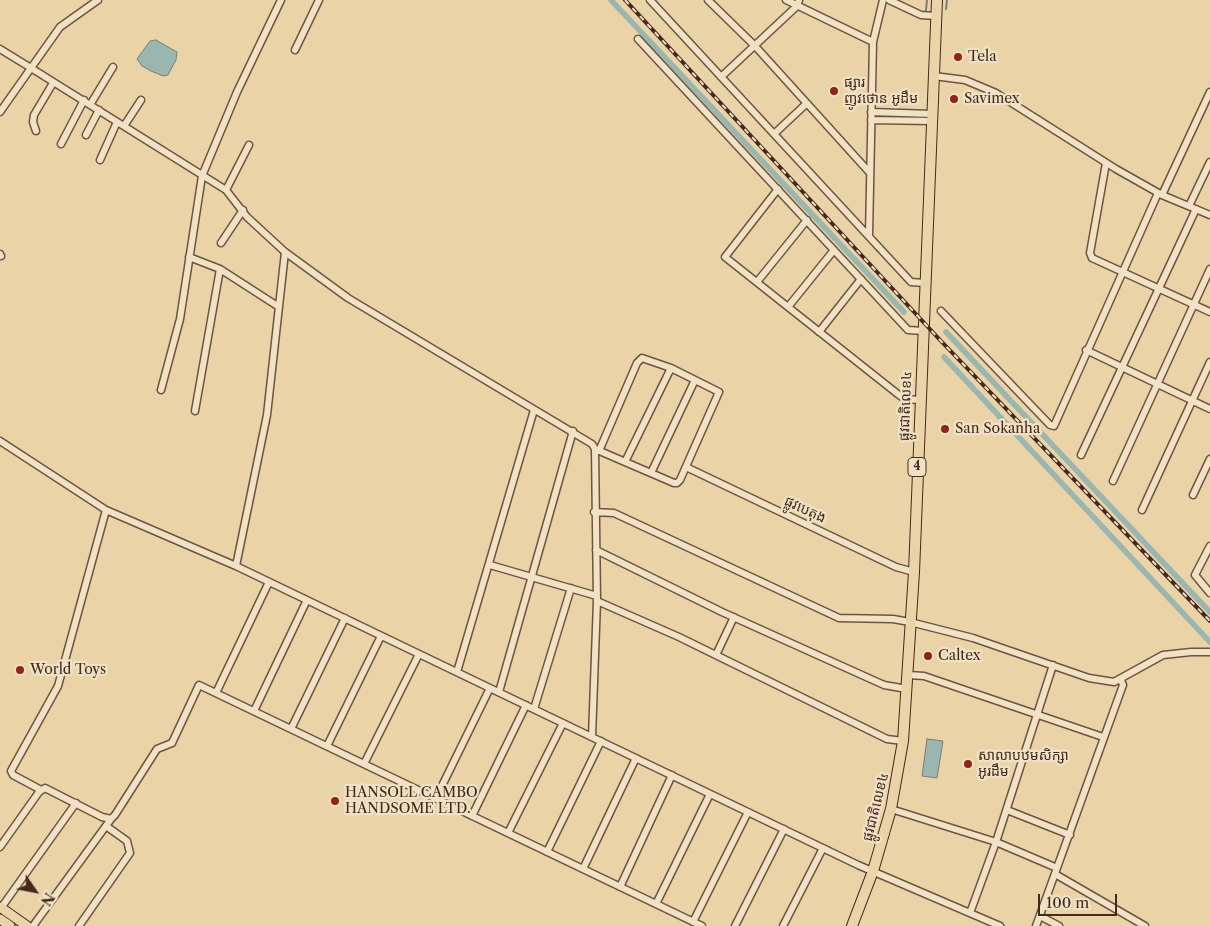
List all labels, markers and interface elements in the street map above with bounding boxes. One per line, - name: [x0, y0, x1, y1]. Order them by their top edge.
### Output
- place label: Tela: [968, 49, 997, 65]
- marker: Tela: [952, 51, 964, 63]
- place label: ផ្សារ ញូវថោន អូដឹម: [844, 75, 918, 108]
- marker: ផ្សារ ញូវថោន អូដឹម: [828, 85, 840, 97]
- place label: Savimex: [964, 91, 1020, 107]
- marker: Savimex: [948, 93, 960, 105]
- street label: ផ្លូវជាតិលេខ៤: [896, 371, 916, 441]
- place label: San Sokanha: [955, 421, 1040, 437]
- marker: San Sokanha: [939, 423, 951, 435]
- road number: 4: [908, 458, 926, 477]
- street label: ផ្លូវបេតុង: [781, 493, 829, 527]
- place label: Caltex: [938, 648, 981, 664]
- marker: Caltex: [922, 650, 934, 662]
- place label: World Toys: [30, 662, 106, 678]
- marker: World Toys: [14, 664, 26, 676]
- place label: សាលាបឋមសិក្សា អូរដឹម: [978, 748, 1069, 780]
- marker: សាលាបឋមសិក្សា អូរដឹម: [962, 758, 974, 770]
- street label: ផ្លូវជាតិលេខ៤: [859, 771, 893, 843]
- place label: HANSOLL CAMBO HANDSOME LTD.: [345, 785, 478, 818]
- marker: HANSOLL CAMBO HANDSOME LTD.: [329, 795, 341, 807]
- north arrow: [10, 866, 60, 916]
- scale bar: [1040, 884, 1119, 916]
- text: N: [37, 889, 58, 909]
- text: 100 m: [1046, 893, 1089, 912]

